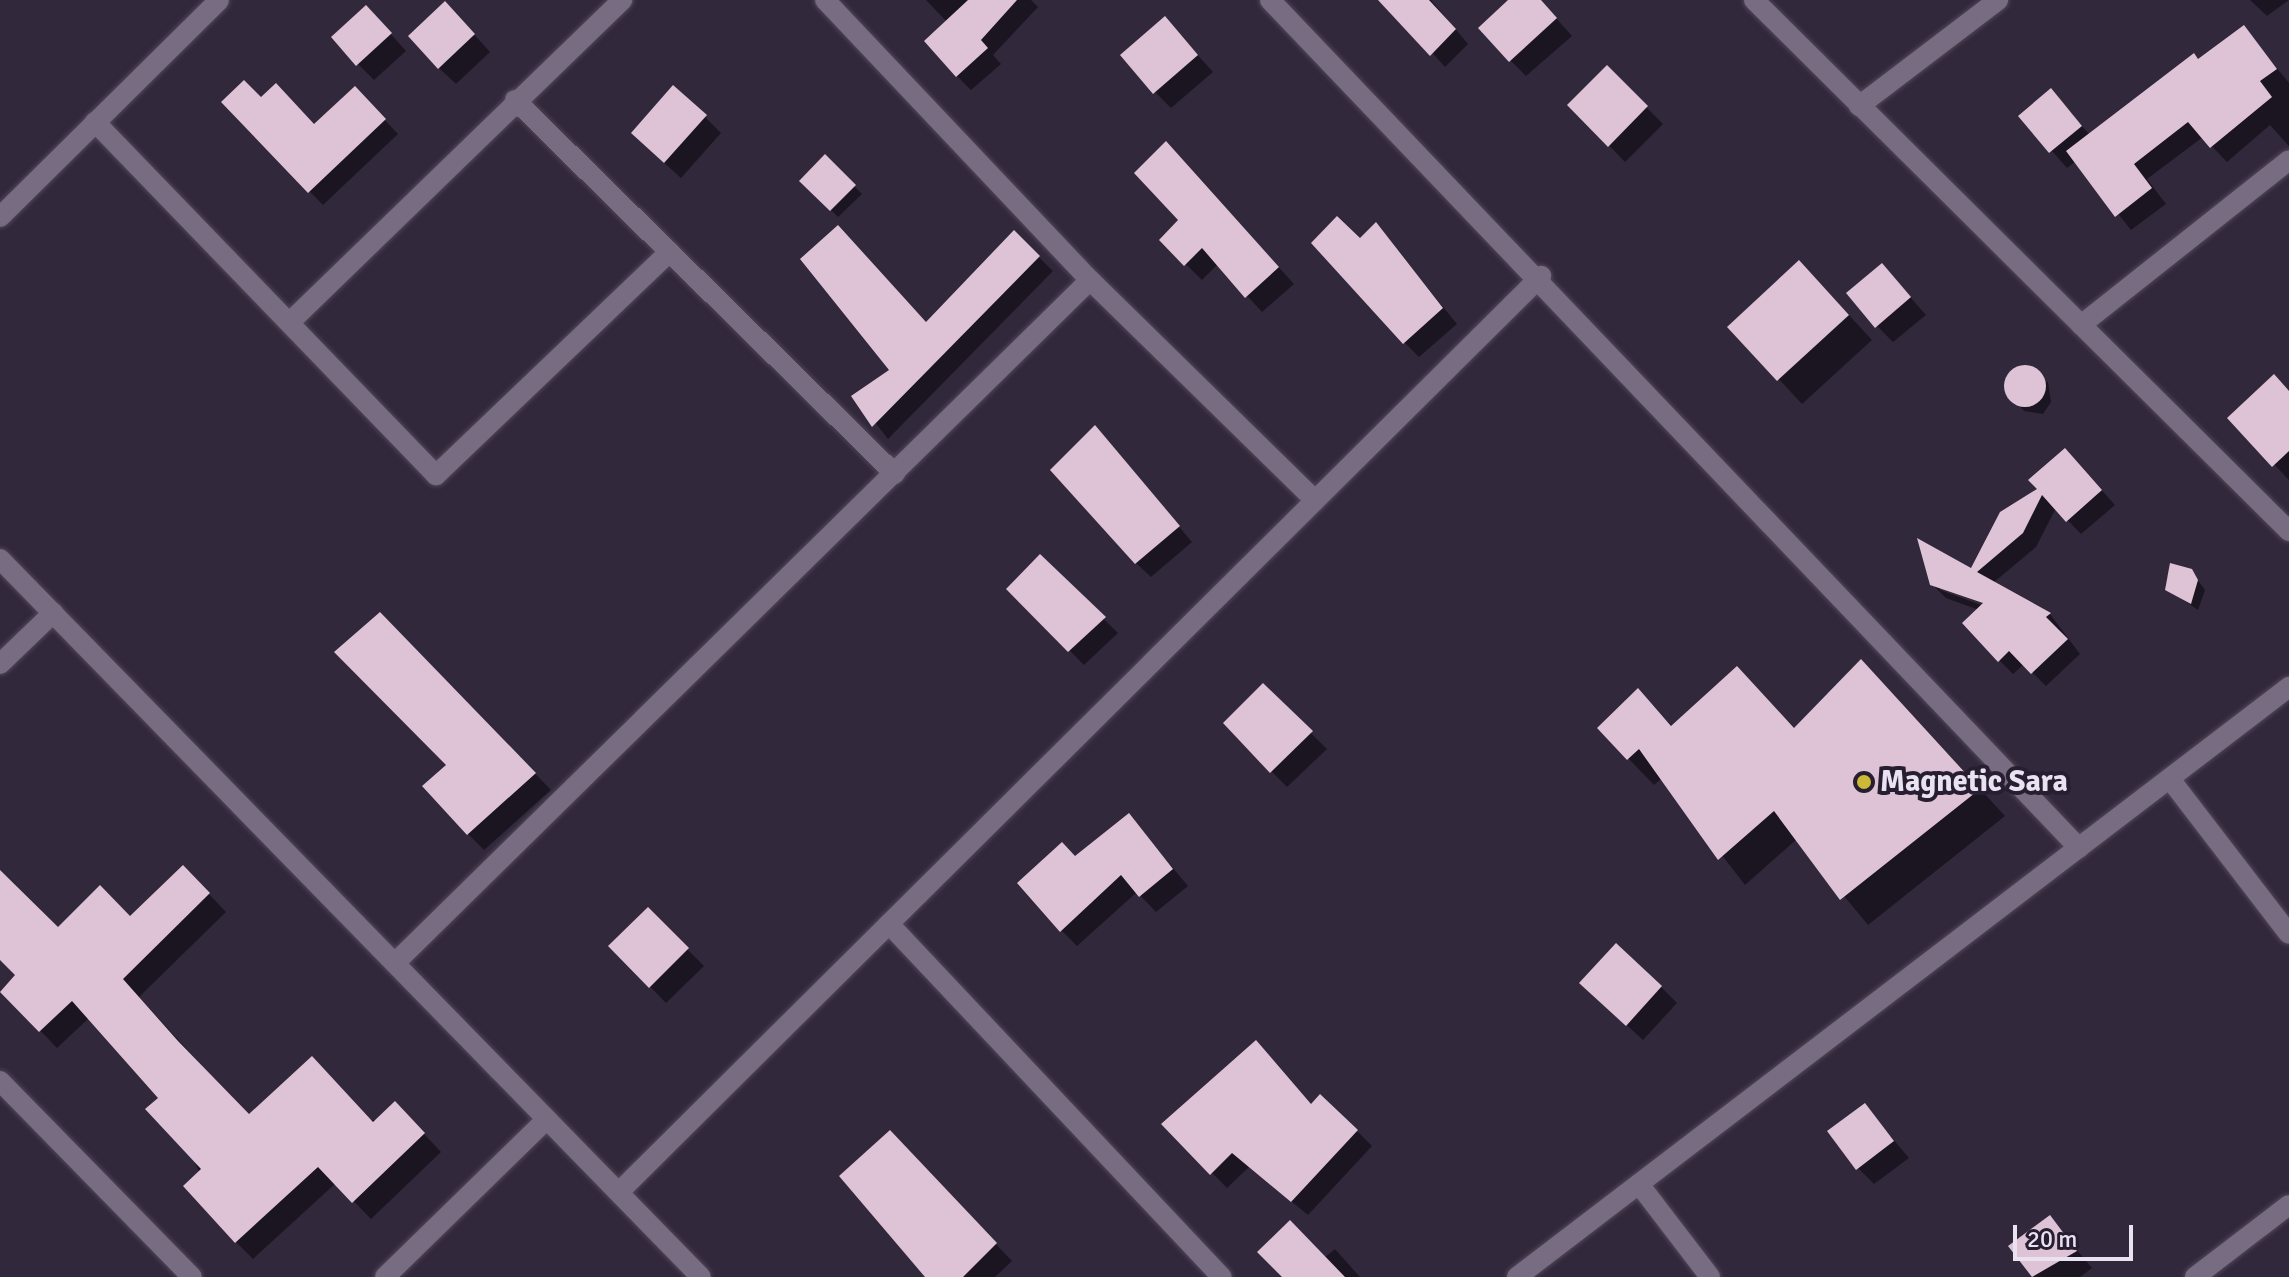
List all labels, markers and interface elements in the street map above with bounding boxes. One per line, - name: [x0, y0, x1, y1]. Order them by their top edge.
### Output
- place label: Magnetic Sara: [1880, 764, 2068, 800]
- marker: Magnetic Sara: [1855, 773, 1873, 791]
- scale bar: [2017, 1209, 2137, 1259]
- text: 20 m: [2027, 1224, 2077, 1254]

